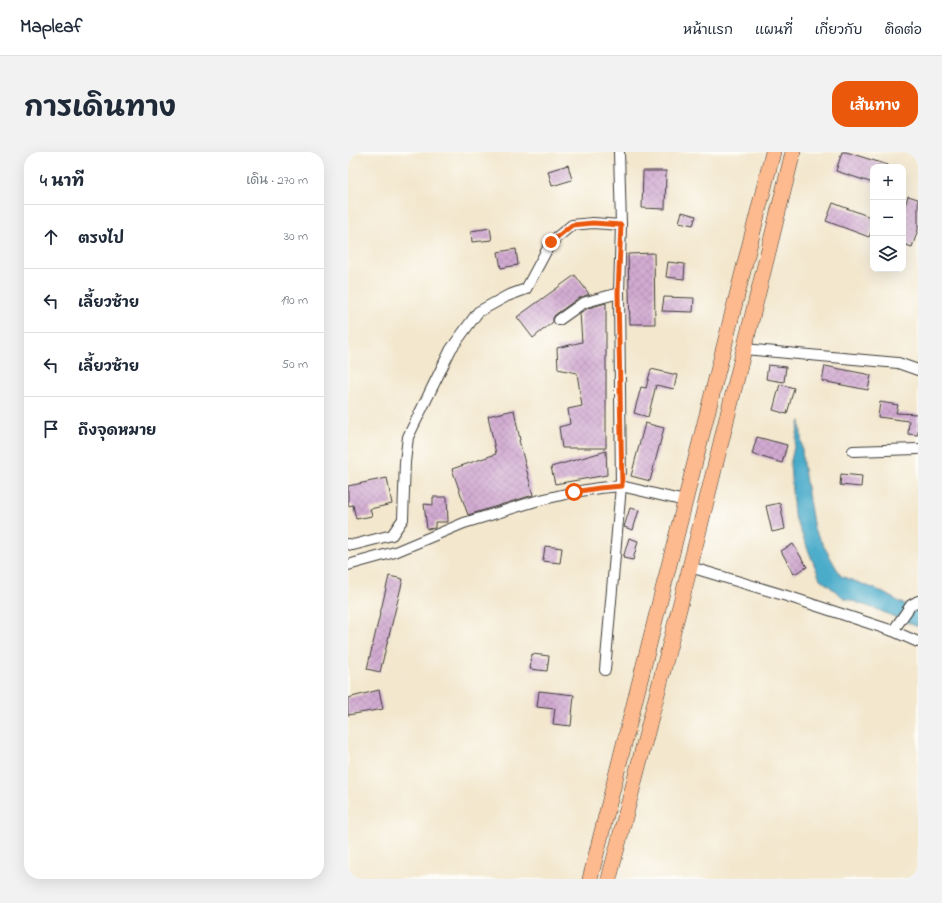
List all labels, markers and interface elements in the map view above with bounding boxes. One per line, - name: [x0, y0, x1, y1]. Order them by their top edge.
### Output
- text: Mapleaf: [20, 14, 82, 41]
- text: หน้าแรก: [683, 20, 733, 41]
- text: แผนที่: [755, 20, 793, 41]
- text: เกี่ยวกับ: [815, 20, 862, 41]
- text: ติดต่อ: [884, 20, 922, 41]
- button: เส้นทาง: [832, 81, 918, 127]
- text: การเดินทาง: [24, 89, 176, 130]
- map controls: [870, 164, 906, 272]
- button: +: [870, 164, 906, 200]
- text: 4 นาที: [40, 169, 84, 194]
- text: เดิน · 270 m: [246, 171, 308, 190]
- button: −: [870, 200, 906, 236]
- icon: ahead: [40, 226, 62, 248]
- text: 30 m: [284, 227, 308, 246]
- text: ตรงไป: [78, 228, 124, 250]
- route end: [542, 233, 560, 251]
- button: layers: [870, 236, 906, 272]
- icon: left: [40, 290, 62, 312]
- text: 190 m: [281, 291, 308, 310]
- text: เลี้ยวซ้าย: [78, 292, 139, 314]
- icon: left: [40, 354, 62, 376]
- text: 50 m: [282, 355, 308, 374]
- text: เลี้ยวซ้าย: [78, 356, 139, 378]
- icon: arrive: [40, 418, 62, 440]
- text: ถึงจุดหมาย: [78, 420, 156, 442]
- route start: [565, 483, 583, 501]

